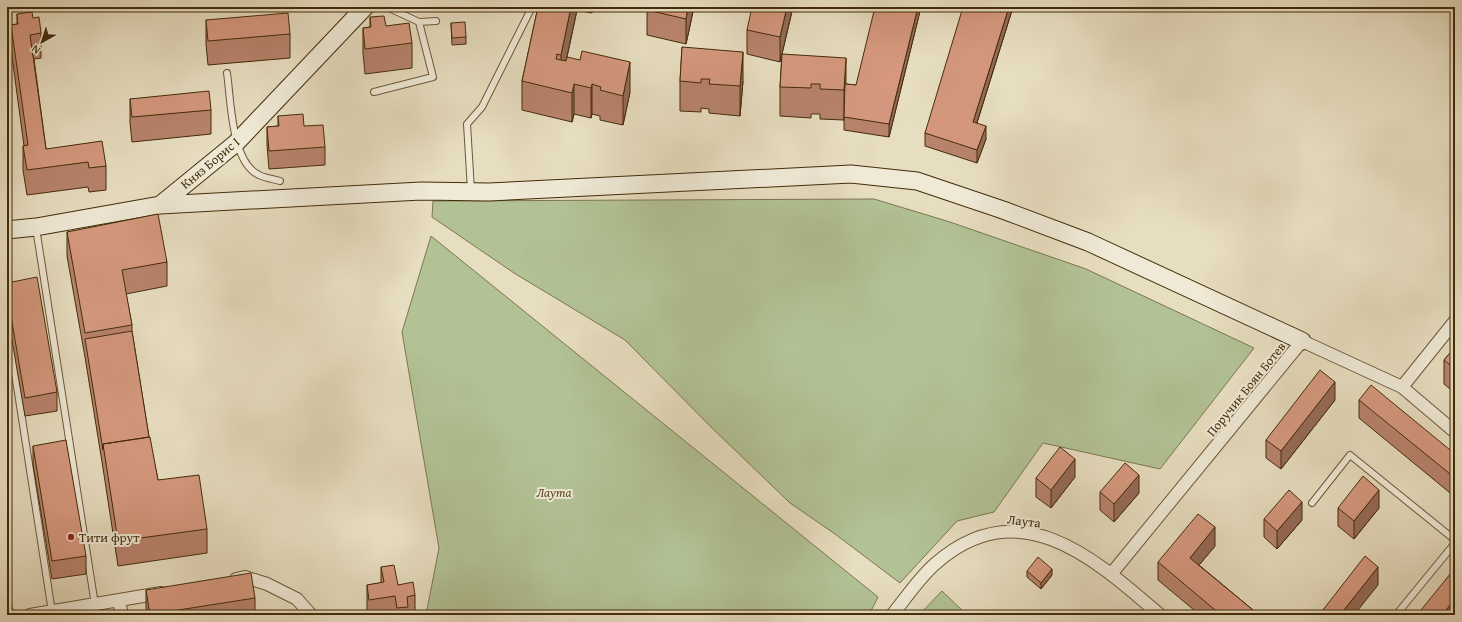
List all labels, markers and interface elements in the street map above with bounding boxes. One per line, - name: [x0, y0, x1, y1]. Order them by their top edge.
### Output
- north arrow: [22, 22, 62, 62]
- text: N: [27, 41, 44, 58]
- street label: Княз Борис I: [176, 133, 244, 193]
- street label: Поручик Боян Ботев: [1202, 338, 1290, 440]
- park label: Лаута: [536, 483, 572, 502]
- street label: Лаута: [1006, 510, 1043, 533]
- place label: Тити фрут: [79, 528, 140, 547]
- marker: Тити фрут: [66, 532, 76, 542]

